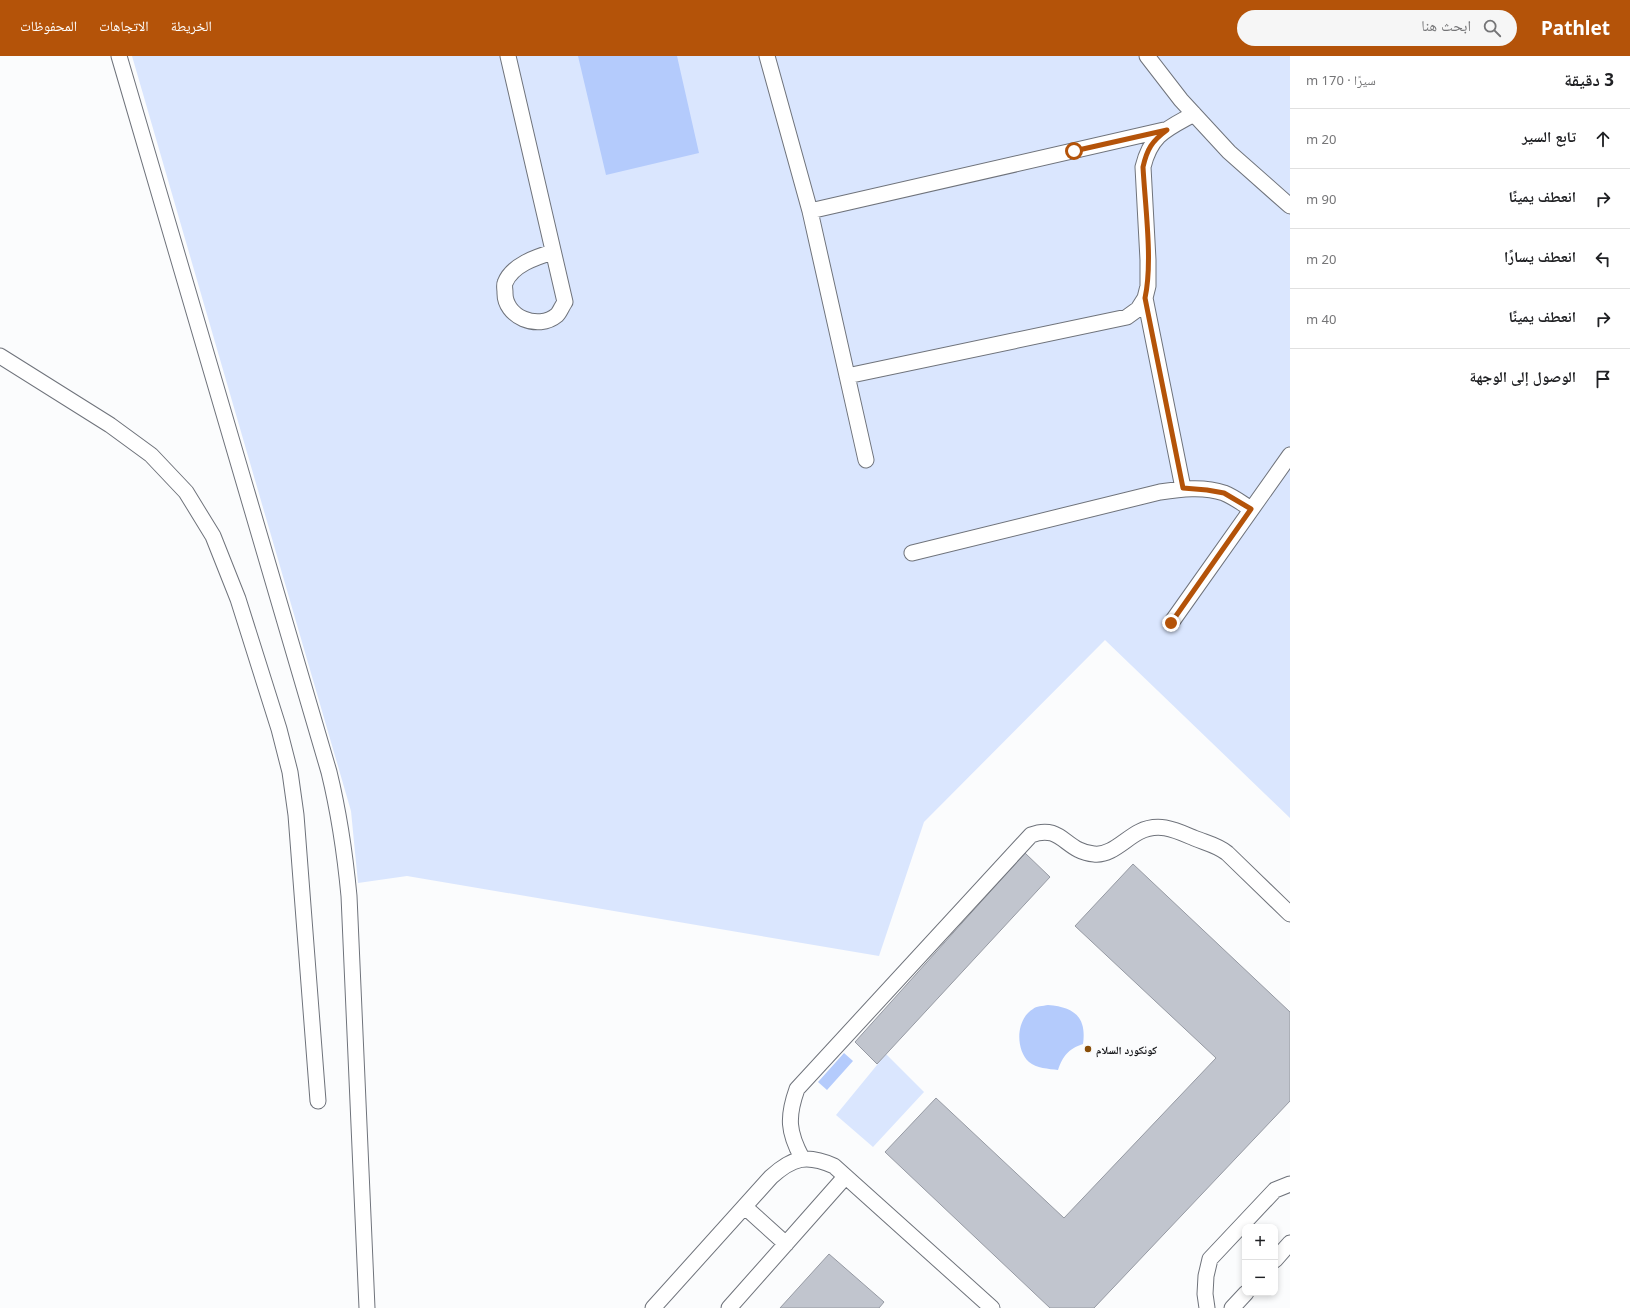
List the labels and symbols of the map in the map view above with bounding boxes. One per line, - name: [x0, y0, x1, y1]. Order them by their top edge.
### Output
- route start: [1065, 142, 1083, 160]
- route end: [1162, 614, 1180, 632]
- place label: كونكورد السلام: [1096, 1042, 1157, 1058]
- marker: كونكورد السلام: [1083, 1044, 1093, 1054]

